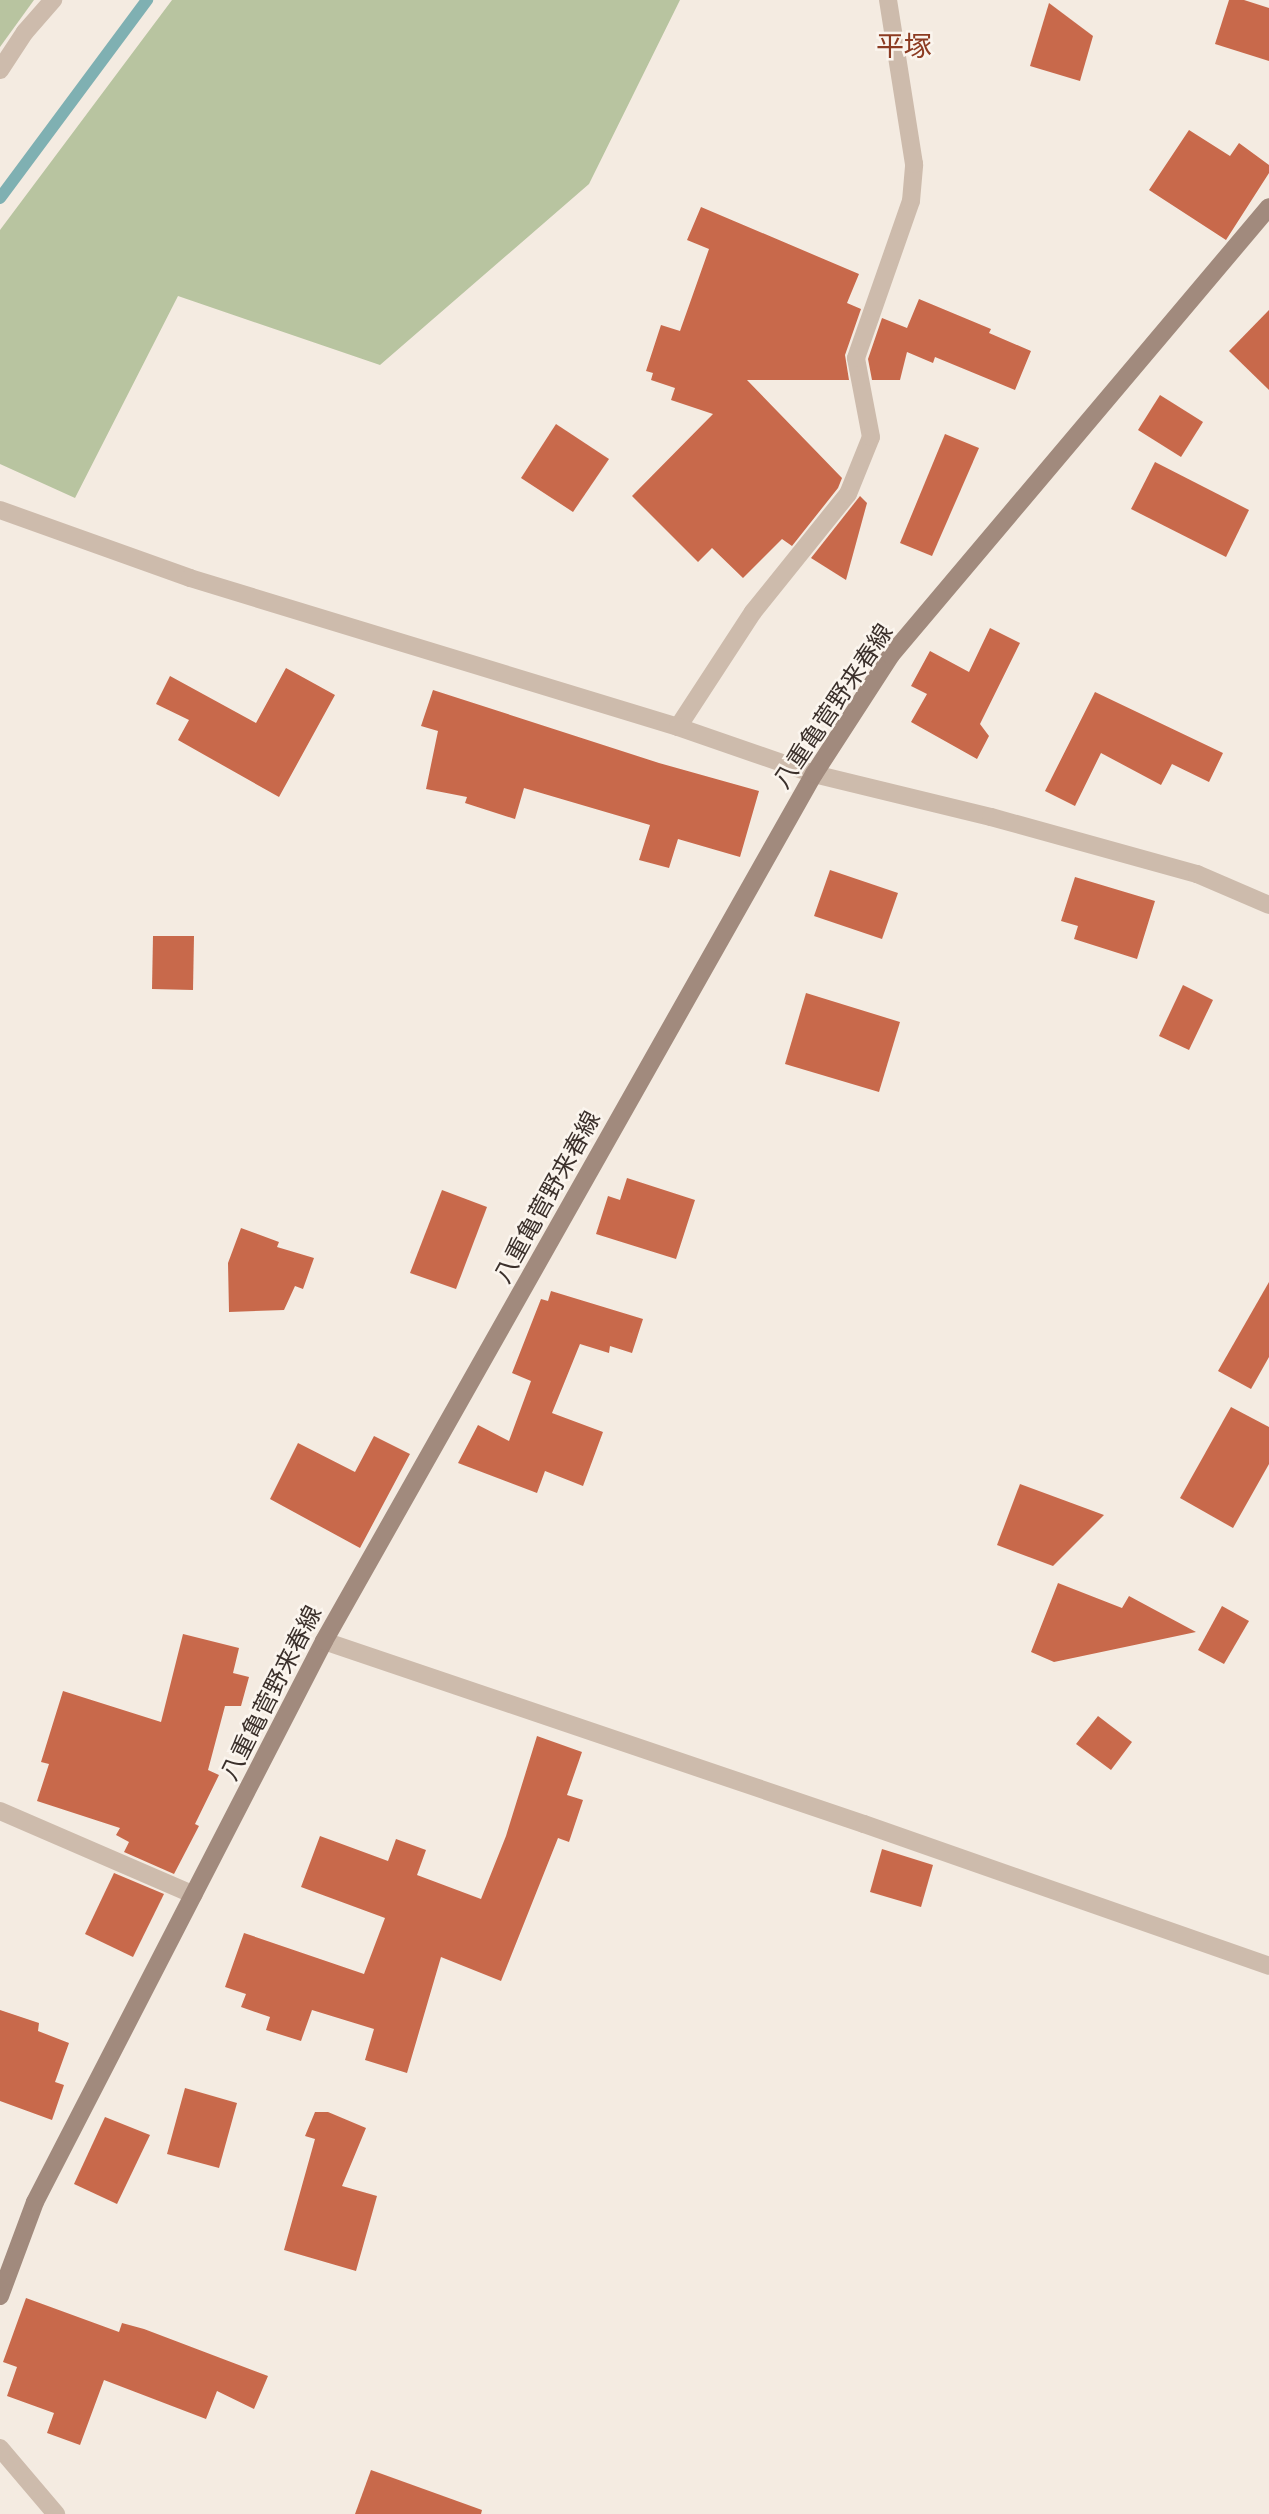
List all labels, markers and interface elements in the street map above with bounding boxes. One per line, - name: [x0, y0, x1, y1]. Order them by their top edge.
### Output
- district label: 平塚: [876, 29, 932, 63]
- street label: 八重亀菅野来春線: [767, 618, 899, 794]
- street label: 八重亀菅野来春線: [488, 1106, 606, 1288]
- street label: 八重亀菅野来春線: [215, 1601, 327, 1785]

